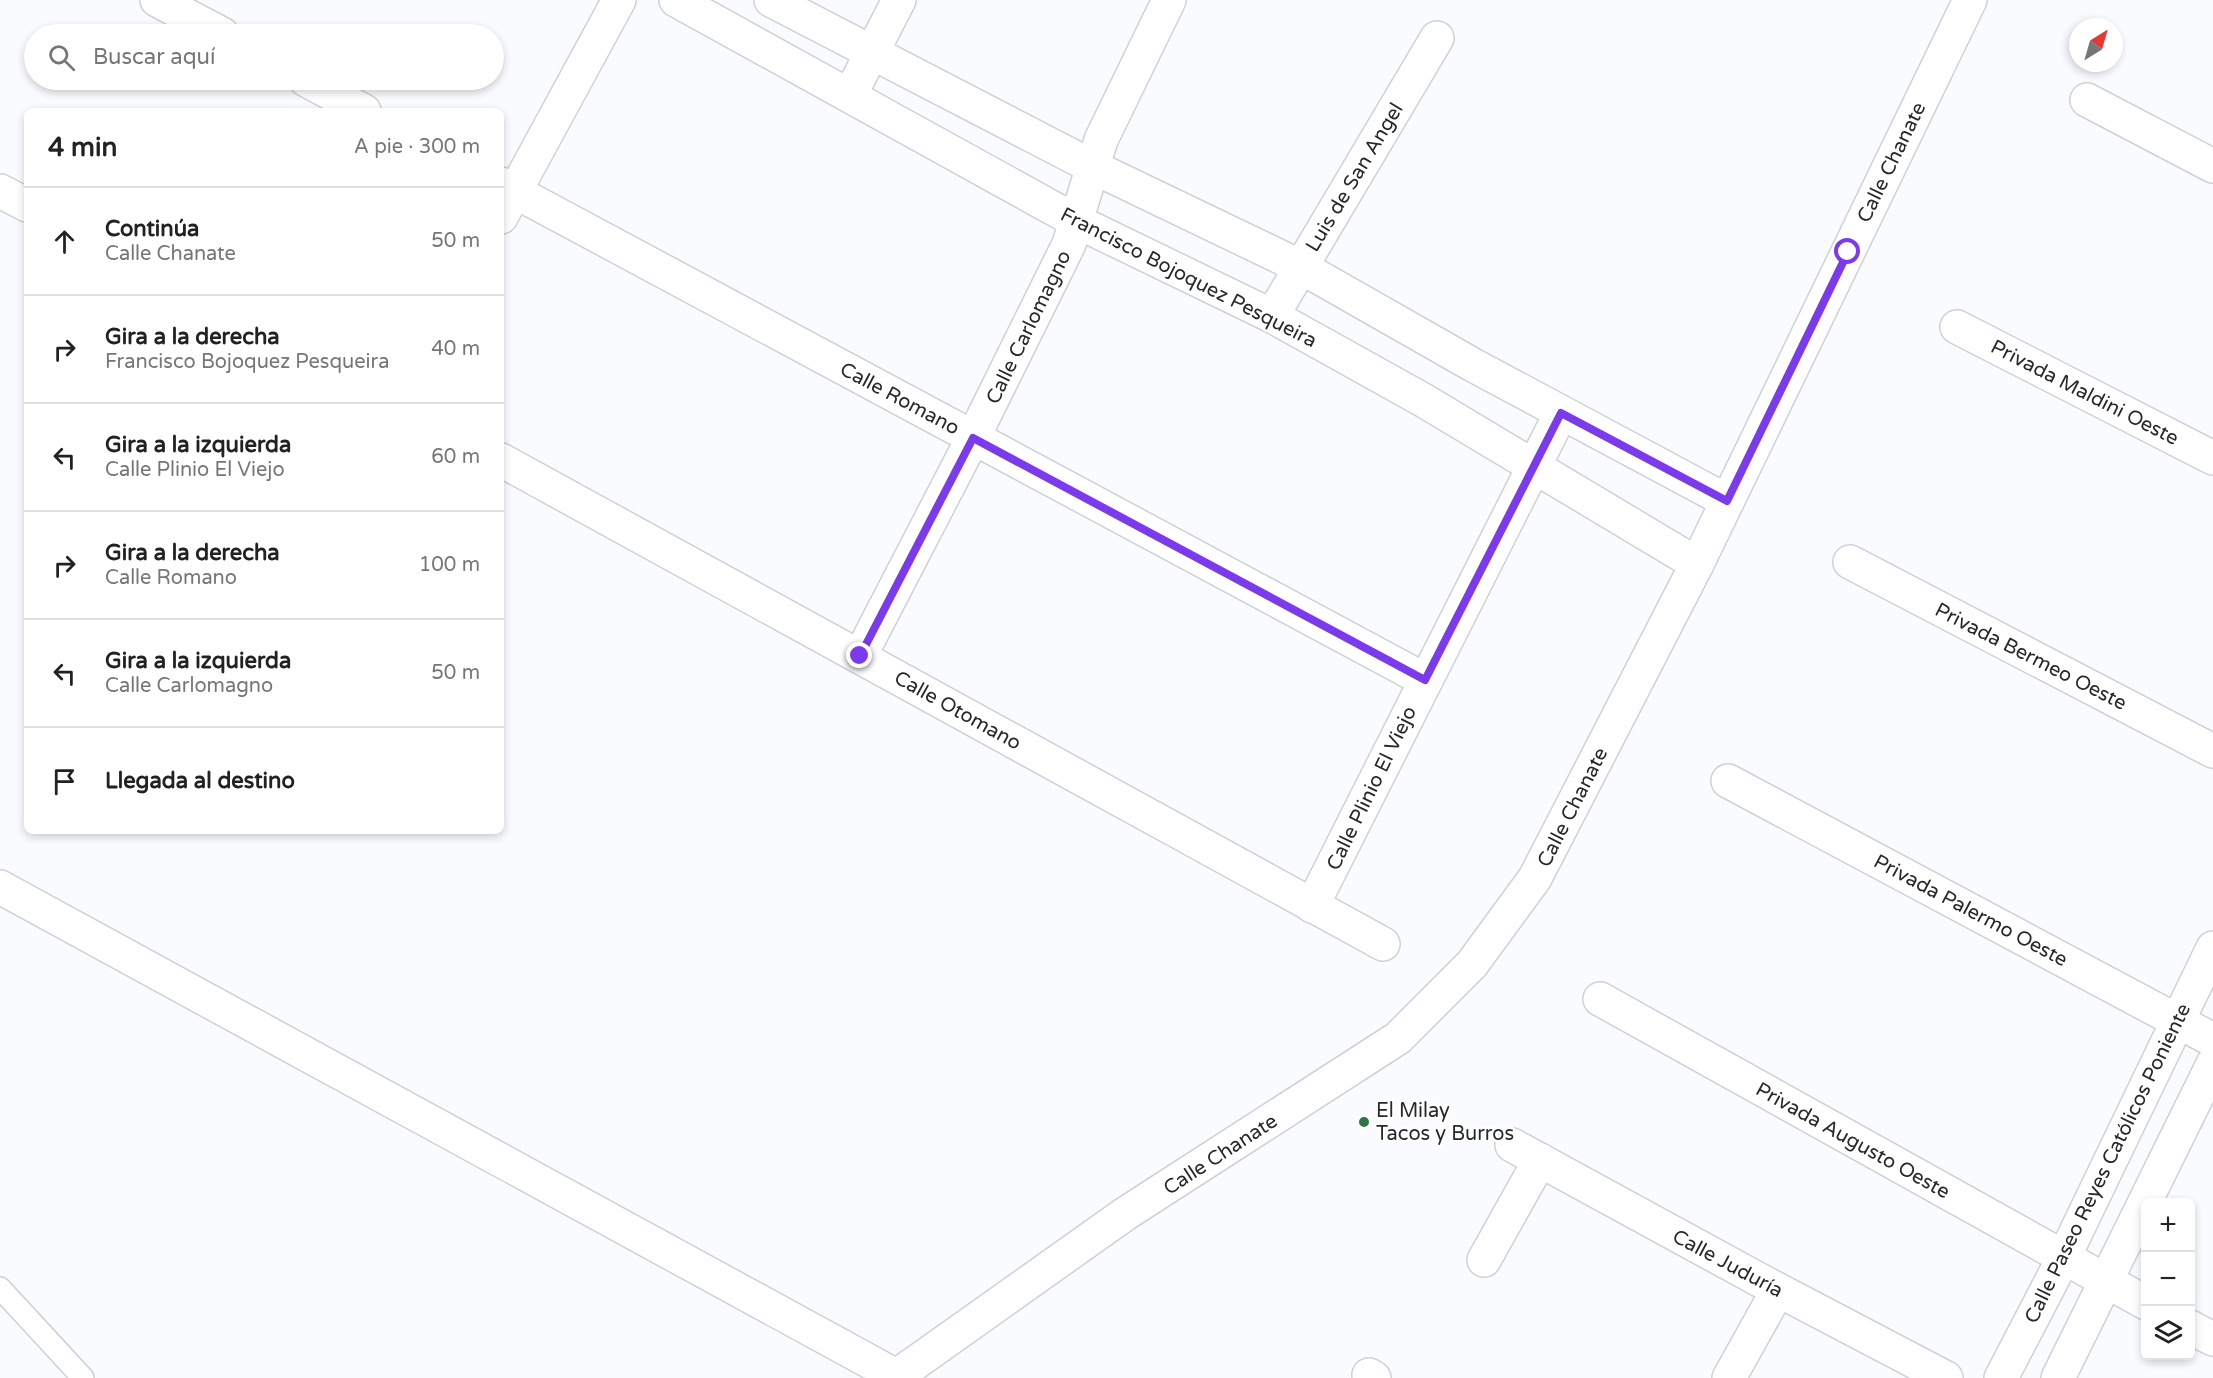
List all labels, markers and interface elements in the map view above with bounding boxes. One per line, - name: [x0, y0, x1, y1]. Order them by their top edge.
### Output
- north arrow: [2069, 18, 2123, 72]
- search box: [24, 24, 504, 90]
- icon: search: [45, 41, 78, 74]
- text: Buscar aquí: [93, 44, 215, 70]
- street label: Calle Chanate: [1852, 98, 1931, 227]
- street label: Luis de San Angel: [1301, 99, 1409, 256]
- text: 4 min: [48, 132, 117, 163]
- text: A pie · 300 m: [354, 135, 480, 159]
- street label: Francisco Bojoquez Pesqueira: [1056, 203, 1321, 353]
- text: Continúa: [105, 216, 199, 242]
- icon: ahead: [48, 225, 81, 258]
- text: 50 m: [431, 229, 480, 253]
- route start: [1834, 238, 1860, 264]
- text: Calle Chanate: [105, 242, 236, 266]
- street label: Calle Carlomagno: [981, 247, 1077, 408]
- text: Gira a la derecha: [105, 324, 280, 350]
- icon: right: [48, 333, 81, 366]
- street label: Privada Maldini Oeste: [1987, 335, 2183, 451]
- text: 40 m: [431, 337, 480, 361]
- text: Francisco Bojoquez Pesqueira: [105, 350, 389, 374]
- street label: Calle Romano: [836, 357, 963, 440]
- text: Gira a la izquierda: [105, 432, 291, 458]
- icon: left: [48, 441, 81, 474]
- text: 60 m: [431, 445, 480, 469]
- text: Calle Plinio El Viejo: [105, 458, 285, 482]
- text: Gira a la derecha: [105, 540, 280, 566]
- icon: right: [48, 549, 81, 582]
- text: 100 m: [419, 553, 480, 577]
- text: Calle Romano: [105, 566, 237, 590]
- street label: Privada Bermeo Oeste: [1931, 598, 2130, 716]
- route end: [846, 642, 872, 668]
- text: Gira a la izquierda: [105, 648, 291, 674]
- icon: left: [48, 657, 81, 690]
- text: 50 m: [431, 661, 480, 685]
- street label: Calle Otomano: [890, 666, 1025, 756]
- text: Calle Carlomagno: [105, 674, 273, 698]
- street label: Calle Plinio El Viejo: [1322, 702, 1422, 874]
- street label: Calle Chanate: [1532, 744, 1613, 871]
- icon: arrive: [48, 765, 81, 798]
- text: Llegada al destino: [105, 768, 295, 794]
- street label: Privada Palermo Oeste: [1870, 850, 2072, 972]
- street label: Calle Paseo Reyes Católicos Poniente: [2020, 1000, 2196, 1327]
- street label: Privada Augusto Oeste: [1751, 1077, 1954, 1204]
- place label: El Milay Tacos y Burros: [1376, 1099, 1514, 1146]
- street label: Calle Chanate: [1159, 1109, 1282, 1201]
- marker: El Milay Tacos y Burros: [1357, 1115, 1371, 1129]
- map controls: [2141, 1198, 2195, 1360]
- button: +: [2141, 1198, 2195, 1252]
- street label: Calle Juduría: [1668, 1225, 1787, 1303]
- button: −: [2141, 1252, 2195, 1306]
- button: layers: [2141, 1306, 2195, 1360]

